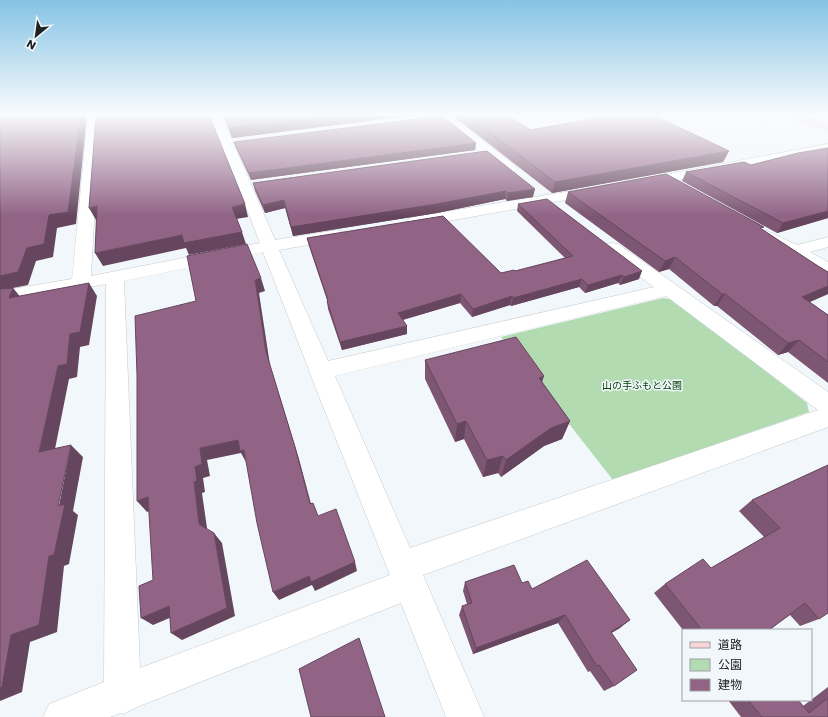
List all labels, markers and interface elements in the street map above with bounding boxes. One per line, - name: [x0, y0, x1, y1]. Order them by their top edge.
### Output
- north arrow: [16, 16, 56, 56]
- text: N: [24, 36, 39, 54]
- park label: 山の手ふもと公園: [602, 378, 682, 393]
- legend: [682, 629, 812, 701]
- text: 道路: [718, 636, 742, 653]
- text: 公園: [718, 656, 742, 673]
- text: 建物: [718, 676, 742, 693]

